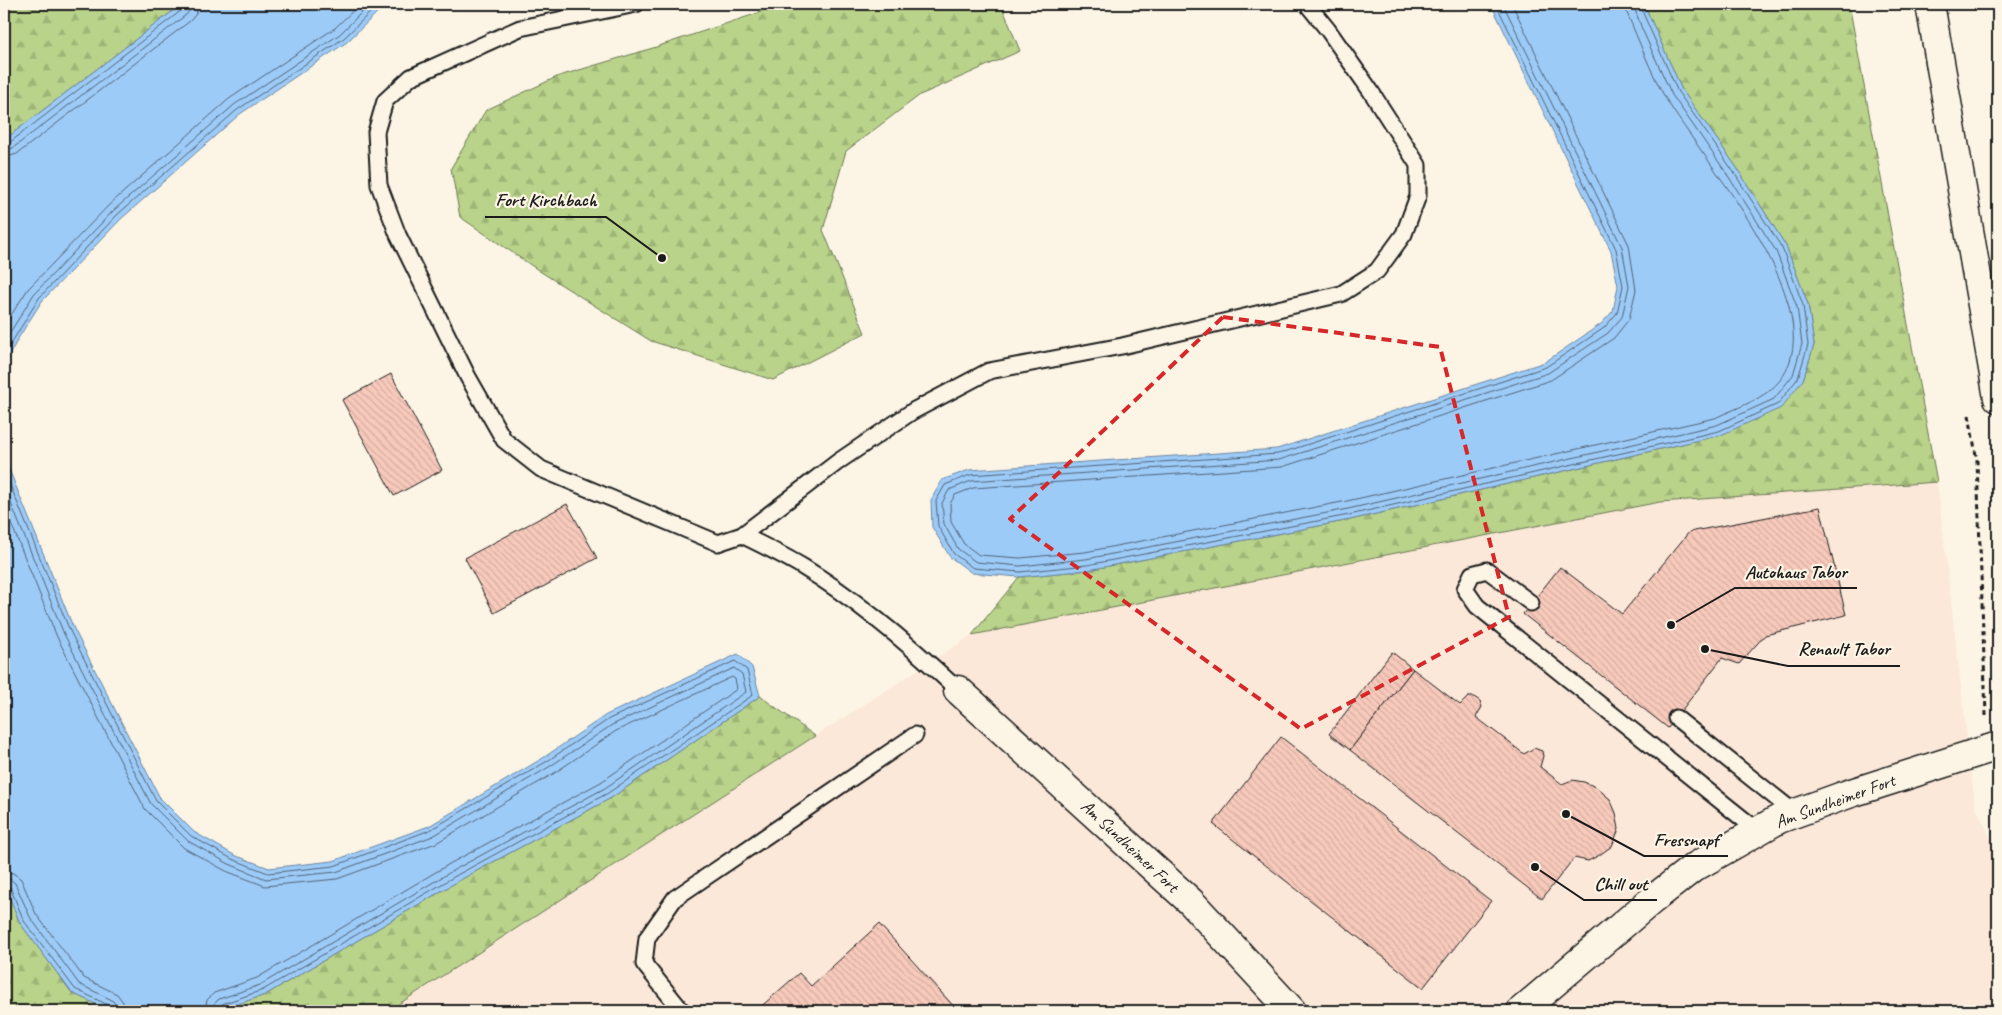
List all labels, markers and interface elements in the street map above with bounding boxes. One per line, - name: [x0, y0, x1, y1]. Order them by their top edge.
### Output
- callout: Fort Kirchbach: [485, 183, 606, 217]
- text: Fort Kirchbach: [495, 188, 598, 212]
- callout: Autohaus Tabor: [1735, 554, 1857, 588]
- text: Autohaus Tabor: [1745, 560, 1849, 584]
- callout: Renault Tabor: [1788, 632, 1900, 666]
- text: Renault Tabor: [1798, 637, 1892, 661]
- street label: Am Sundheimer Fort: [1772, 768, 1900, 833]
- street label: Am Sundheimer Fort: [1077, 795, 1185, 898]
- callout: Fressnapf: [1644, 822, 1728, 856]
- text: Fressnapf: [1654, 828, 1724, 852]
- callout: Chill out: [1584, 866, 1657, 900]
- text: Chill out: [1594, 872, 1649, 896]

